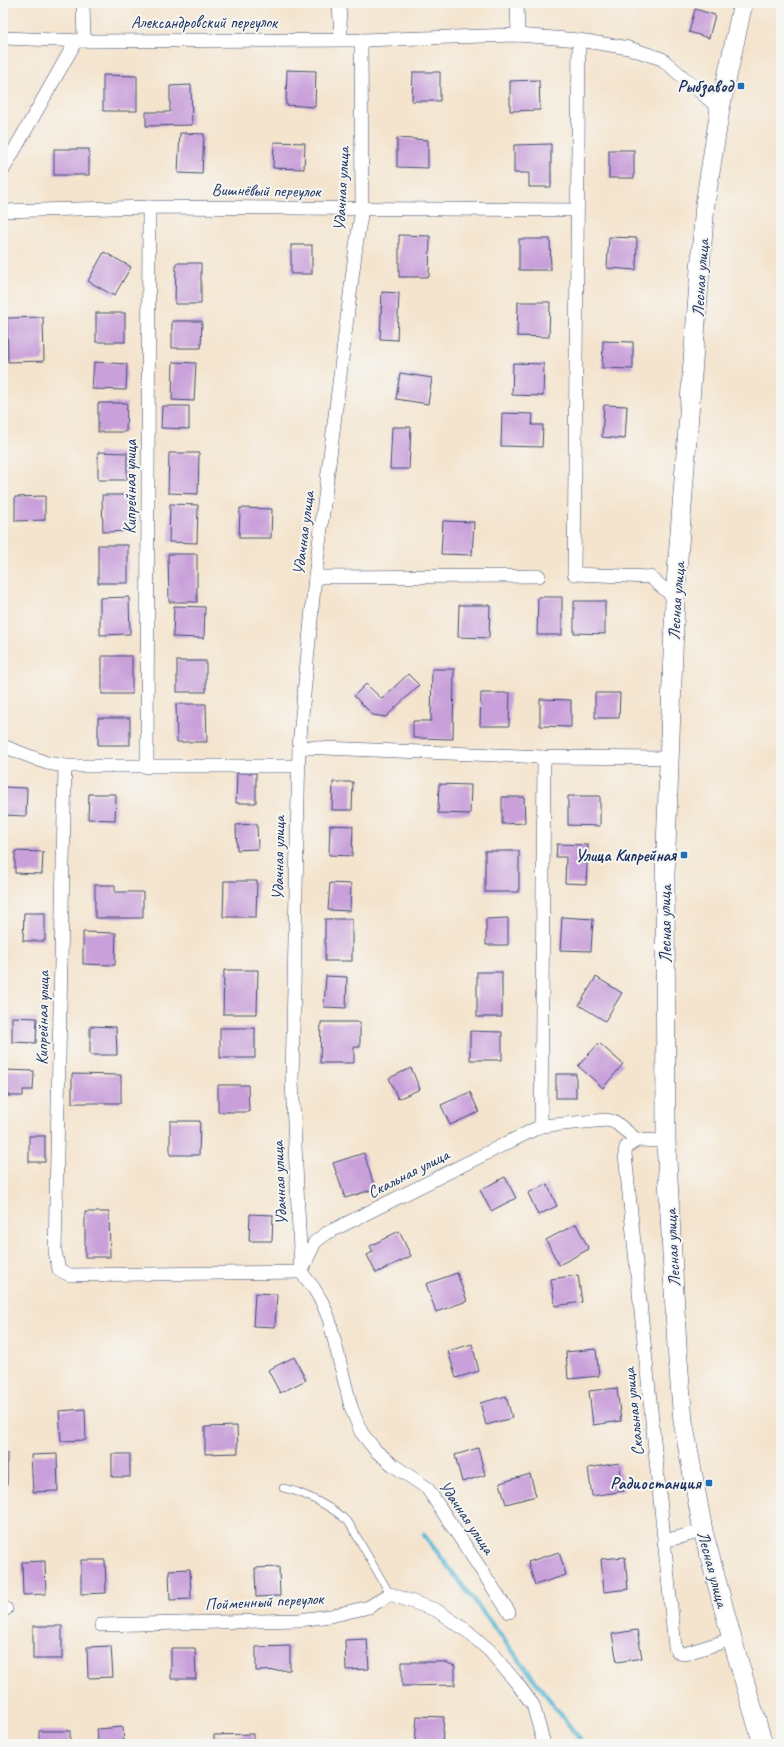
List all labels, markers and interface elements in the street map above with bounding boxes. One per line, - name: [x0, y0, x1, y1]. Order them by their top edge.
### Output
- street label: Александровский переулок: [131, 12, 279, 33]
- place label: Рыбзавод: [677, 76, 735, 98]
- marker: Рыбзавод: [736, 81, 746, 91]
- street label: Удачная улица: [329, 144, 354, 232]
- street label: Вишнёвый переулок: [211, 179, 322, 202]
- street label: Лесная улица: [687, 236, 714, 318]
- street label: Кипрейная улица: [120, 439, 141, 534]
- street label: Удачная улица: [288, 488, 319, 576]
- street label: Лесная улица: [663, 559, 690, 641]
- street label: Удачная улица: [267, 814, 290, 900]
- place label: Улица Кипрейная: [575, 845, 677, 866]
- marker: Улица Кипрейная: [679, 850, 689, 860]
- street label: Лесная улица: [655, 883, 676, 963]
- street label: Кипрейная улица: [31, 970, 54, 1065]
- street label: Удачная улица: [267, 1138, 292, 1226]
- street label: Скальная улица: [364, 1143, 454, 1203]
- street label: Лесная улица: [660, 1207, 685, 1287]
- street label: Скальная улица: [618, 1365, 649, 1457]
- place label: Радиостанция: [610, 1473, 702, 1494]
- street label: Удачная улица: [434, 1477, 500, 1560]
- marker: Радиостанция: [704, 1478, 714, 1488]
- street label: Лесная улица: [692, 1529, 733, 1611]
- street label: Пойменный переулок: [204, 1588, 326, 1615]

